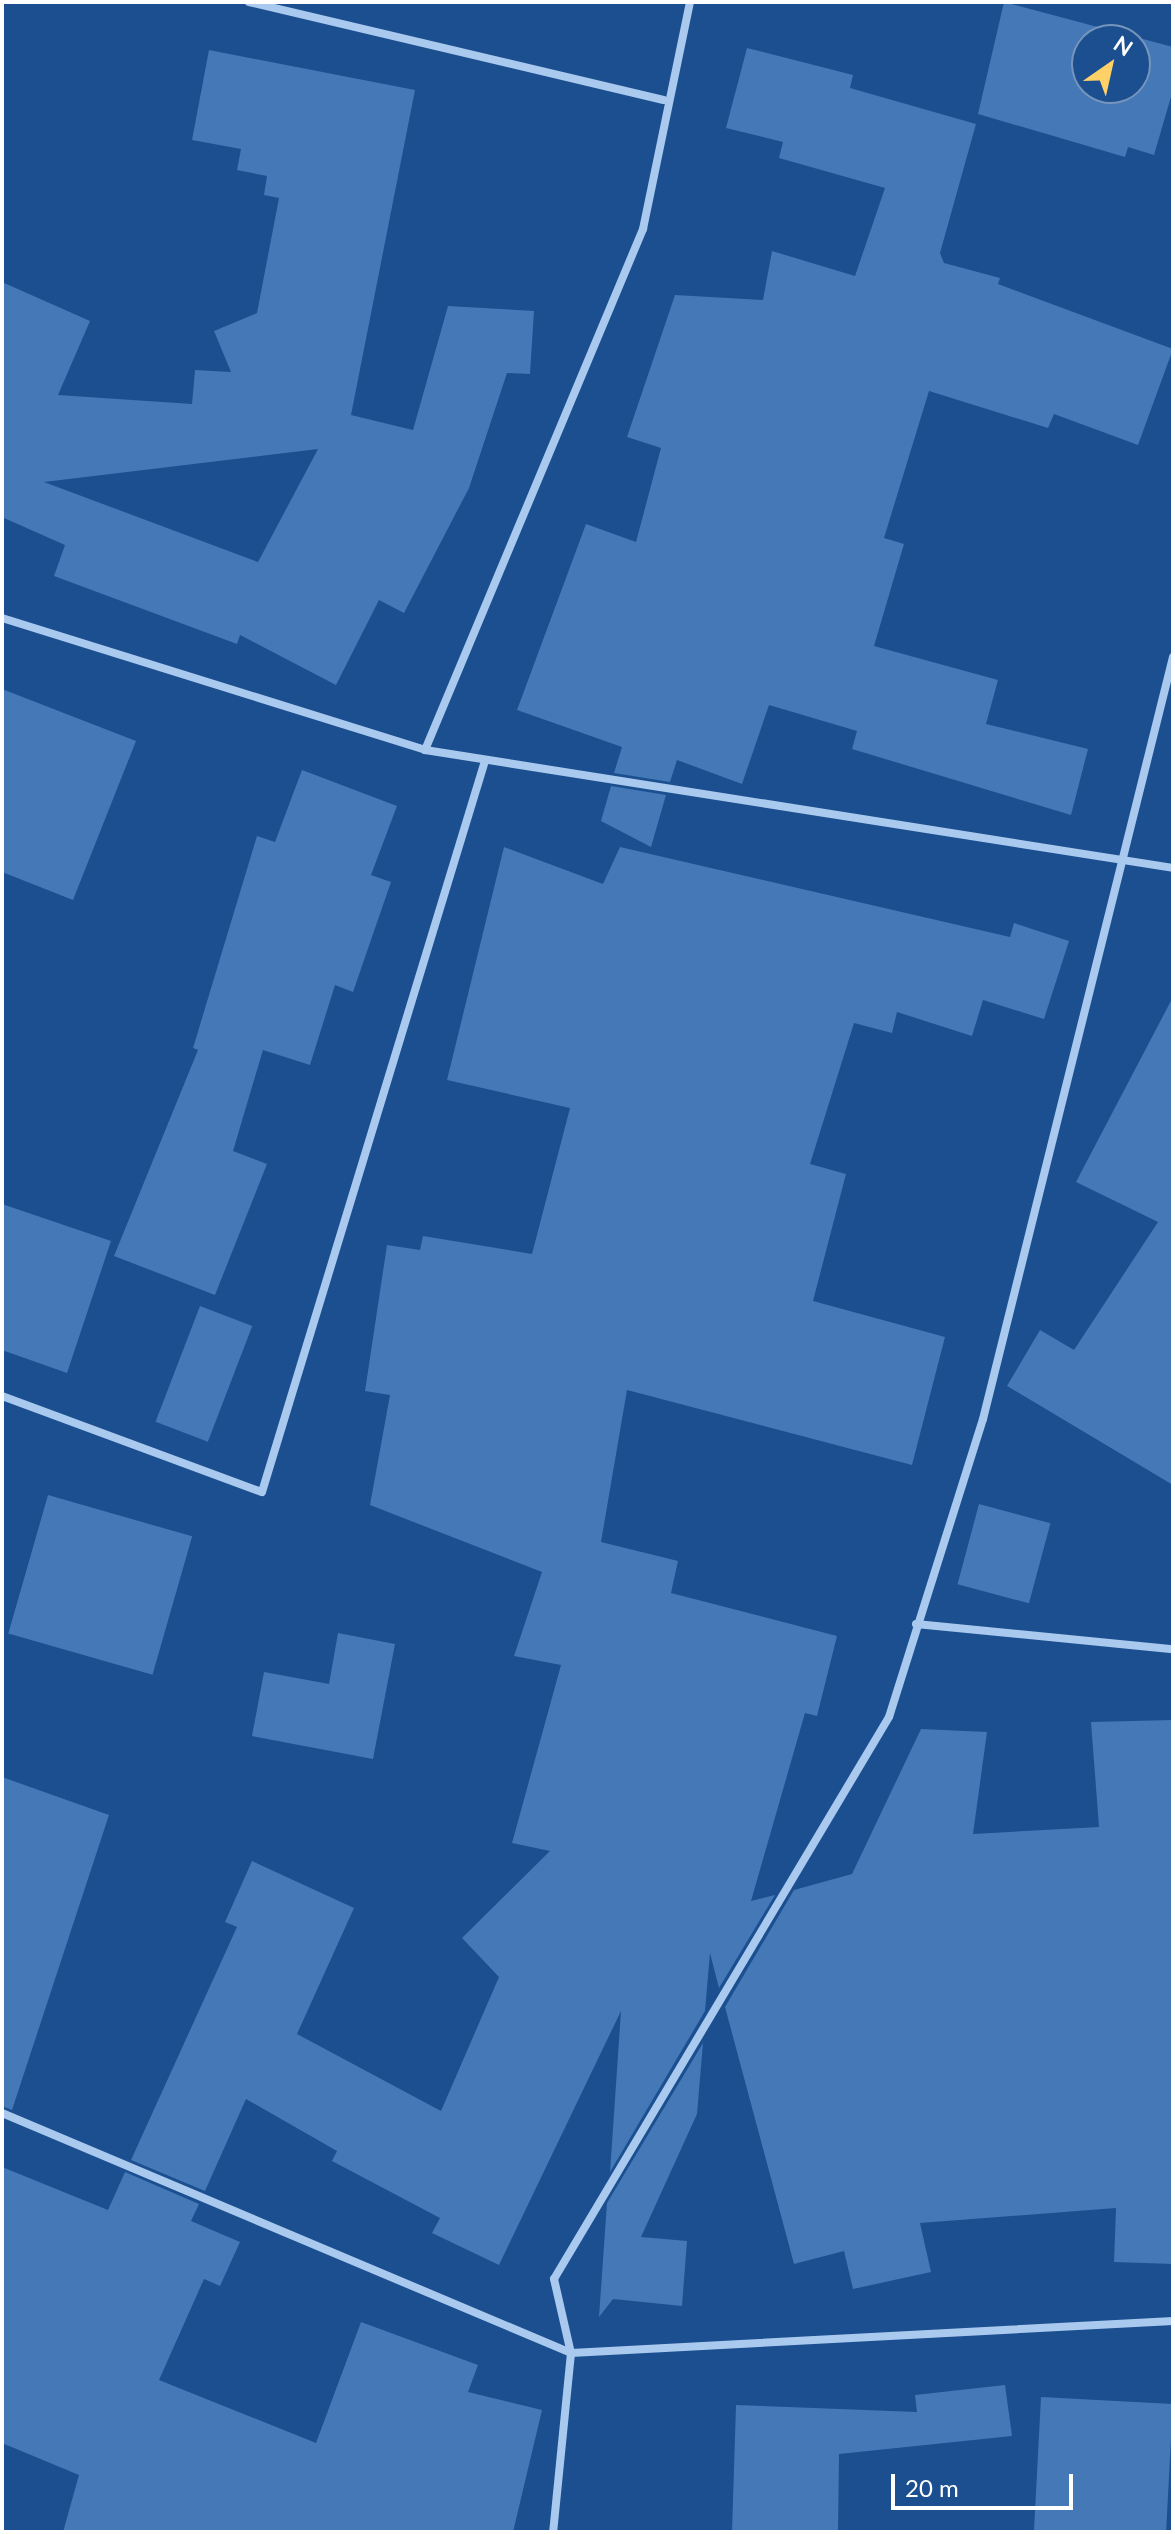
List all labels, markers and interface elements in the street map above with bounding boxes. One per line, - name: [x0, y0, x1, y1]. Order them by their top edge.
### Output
- north arrow: [1071, 24, 1151, 104]
- text: N: [1109, 29, 1138, 61]
- scale bar: [895, 2458, 1077, 2508]
- text: 20 m: [905, 2473, 959, 2502]

